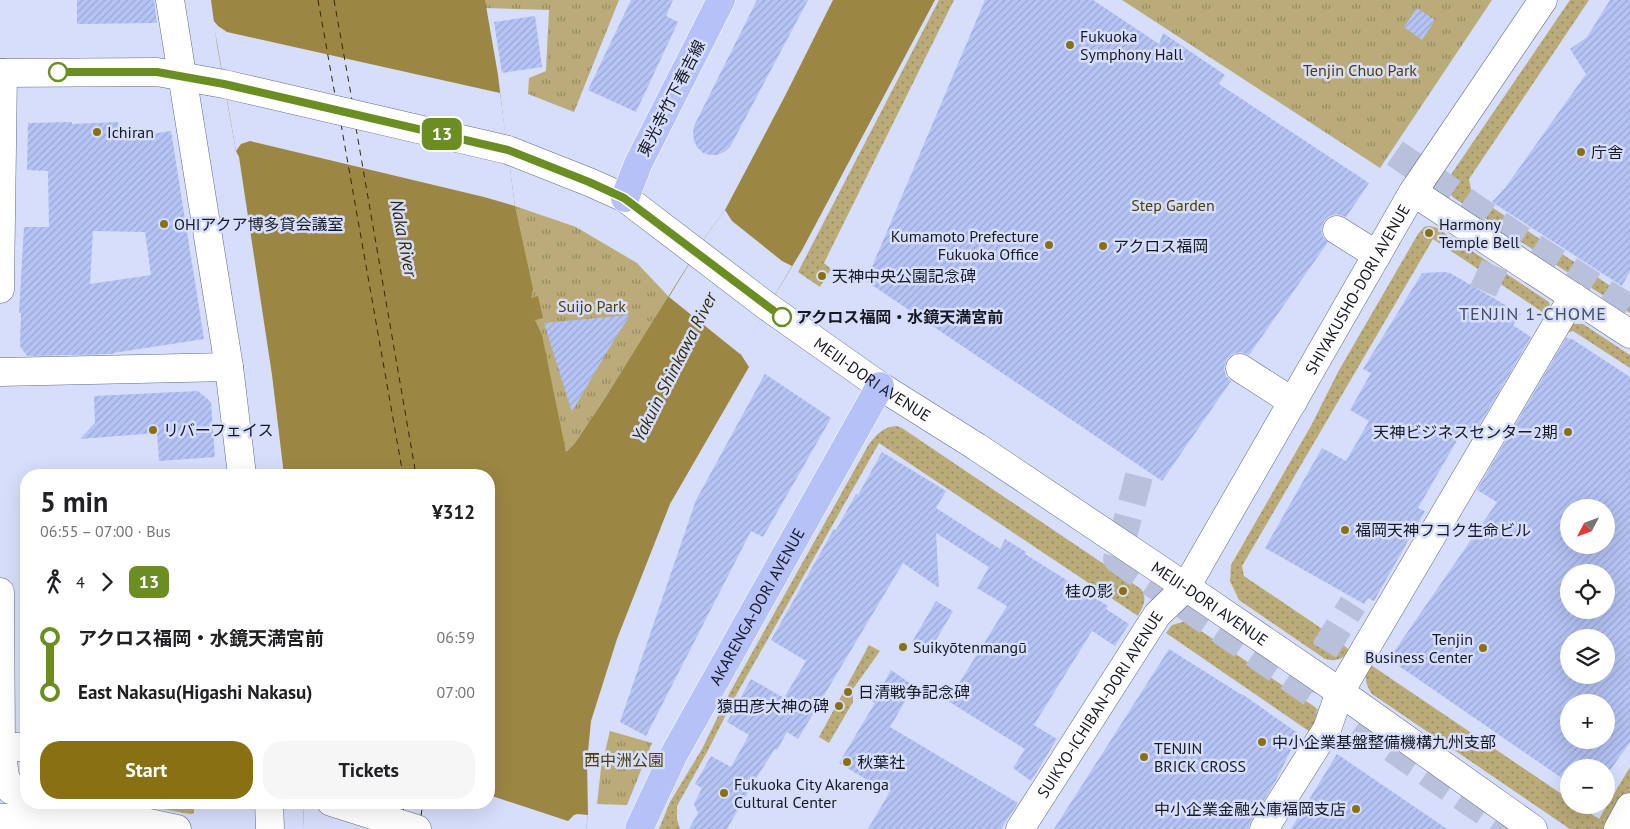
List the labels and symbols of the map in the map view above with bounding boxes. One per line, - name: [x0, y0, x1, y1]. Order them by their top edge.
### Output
- place label: Fukuoka Symphony Hall: [1080, 26, 1183, 64]
- street label: 東光寺竹下春吉線: [633, 36, 709, 160]
- marker: Fukuoka Symphony Hall: [1064, 39, 1076, 51]
- park label: Tenjin Chuo Park: [1303, 60, 1417, 80]
- unlabelled marker: [48, 62, 68, 82]
- line badge: 13: [420, 118, 464, 150]
- place label: Ichiran: [107, 122, 154, 142]
- marker: Ichiran: [91, 126, 103, 138]
- place label: 庁舎: [1591, 142, 1623, 162]
- marker: 庁舎: [1575, 146, 1587, 158]
- park label: Step Garden: [1131, 195, 1215, 215]
- water label: Naka River: [385, 197, 423, 280]
- street label: SHIYAKUSHO-DORI AVENUE: [1300, 201, 1414, 378]
- place label: OHIアクア博多貸会議室: [174, 214, 344, 234]
- place label: Harmony Temple Bell: [1439, 214, 1520, 252]
- marker: OHIアクア博多貸会議室: [158, 218, 170, 230]
- place label: Kumamoto Prefecture Fukuoka Office: [891, 226, 1039, 264]
- marker: Harmony Temple Bell: [1423, 227, 1435, 239]
- place label: アクロス福岡: [1113, 236, 1208, 256]
- marker: Kumamoto Prefecture Fukuoka Office: [1043, 239, 1055, 251]
- marker: アクロス福岡: [1097, 240, 1109, 252]
- place label: 天神中央公園記念碑: [832, 266, 976, 286]
- marker: 天神中央公園記念碑: [816, 270, 828, 282]
- water label: Yakuin Shinkawa River: [626, 287, 722, 446]
- park label: Suijo Park: [558, 296, 626, 316]
- district label: TENJIN 1-CHOME: [1459, 302, 1607, 325]
- marker: アクロス福岡・水鏡天満宮前: [772, 307, 792, 327]
- place label: アクロス福岡・水鏡天満宮前: [796, 307, 1003, 327]
- street label: MEIJI-DORI AVENUE: [810, 333, 935, 425]
- place label: リバーフェイス: [163, 420, 274, 440]
- place label: 天神ビジネスセンター2期: [1373, 422, 1558, 442]
- marker: リバーフェイス: [147, 424, 159, 436]
- marker: 天神ビジネスセンター2期: [1562, 426, 1574, 438]
- north arrow: [1560, 499, 1615, 554]
- place label: 福岡天神フコク生命ビル: [1355, 520, 1531, 540]
- street label: AKARENGA-DORI AVENUE: [705, 524, 809, 688]
- marker: 福岡天神フコク生命ビル: [1339, 524, 1351, 536]
- street label: MEIJI-DORI AVENUE: [1148, 557, 1272, 650]
- place label: 桂の影: [1065, 581, 1113, 601]
- marker: 桂の影: [1117, 585, 1129, 597]
- street label: SUIKYO-ICHIBAN-DORI AVENUE: [1033, 607, 1167, 802]
- place label: Tenjin Business Center: [1365, 629, 1474, 667]
- place label: Suikyōtenmangū: [913, 637, 1027, 657]
- marker: Suikyōtenmangū: [897, 641, 909, 653]
- marker: Tenjin Business Center: [1477, 642, 1489, 654]
- place label: 日清戦争記念碑: [858, 682, 970, 702]
- marker: 日清戦争記念碑: [842, 686, 854, 698]
- place label: 猿田彦大神の碑: [717, 696, 829, 716]
- marker: 猿田彦大神の碑: [833, 700, 845, 712]
- place label: 中小企業基盤整備機構九州支部: [1272, 732, 1496, 752]
- marker: 中小企業基盤整備機構九州支部: [1256, 736, 1268, 748]
- place label: TENJIN BRICK CROSS: [1154, 738, 1246, 776]
- park label: 西中洲公園: [584, 750, 664, 770]
- marker: TENJIN BRICK CROSS: [1138, 751, 1150, 763]
- place label: 秋葉社: [857, 752, 905, 772]
- marker: 秋葉社: [841, 756, 853, 768]
- place label: Fukuoka City Akarenga Cultural Center: [734, 774, 889, 812]
- marker: Fukuoka City Akarenga Cultural Center: [718, 787, 730, 799]
- place label: 中小企業金融公庫福岡支店: [1154, 799, 1346, 819]
- marker: 中小企業金融公庫福岡支店: [1350, 803, 1362, 815]

